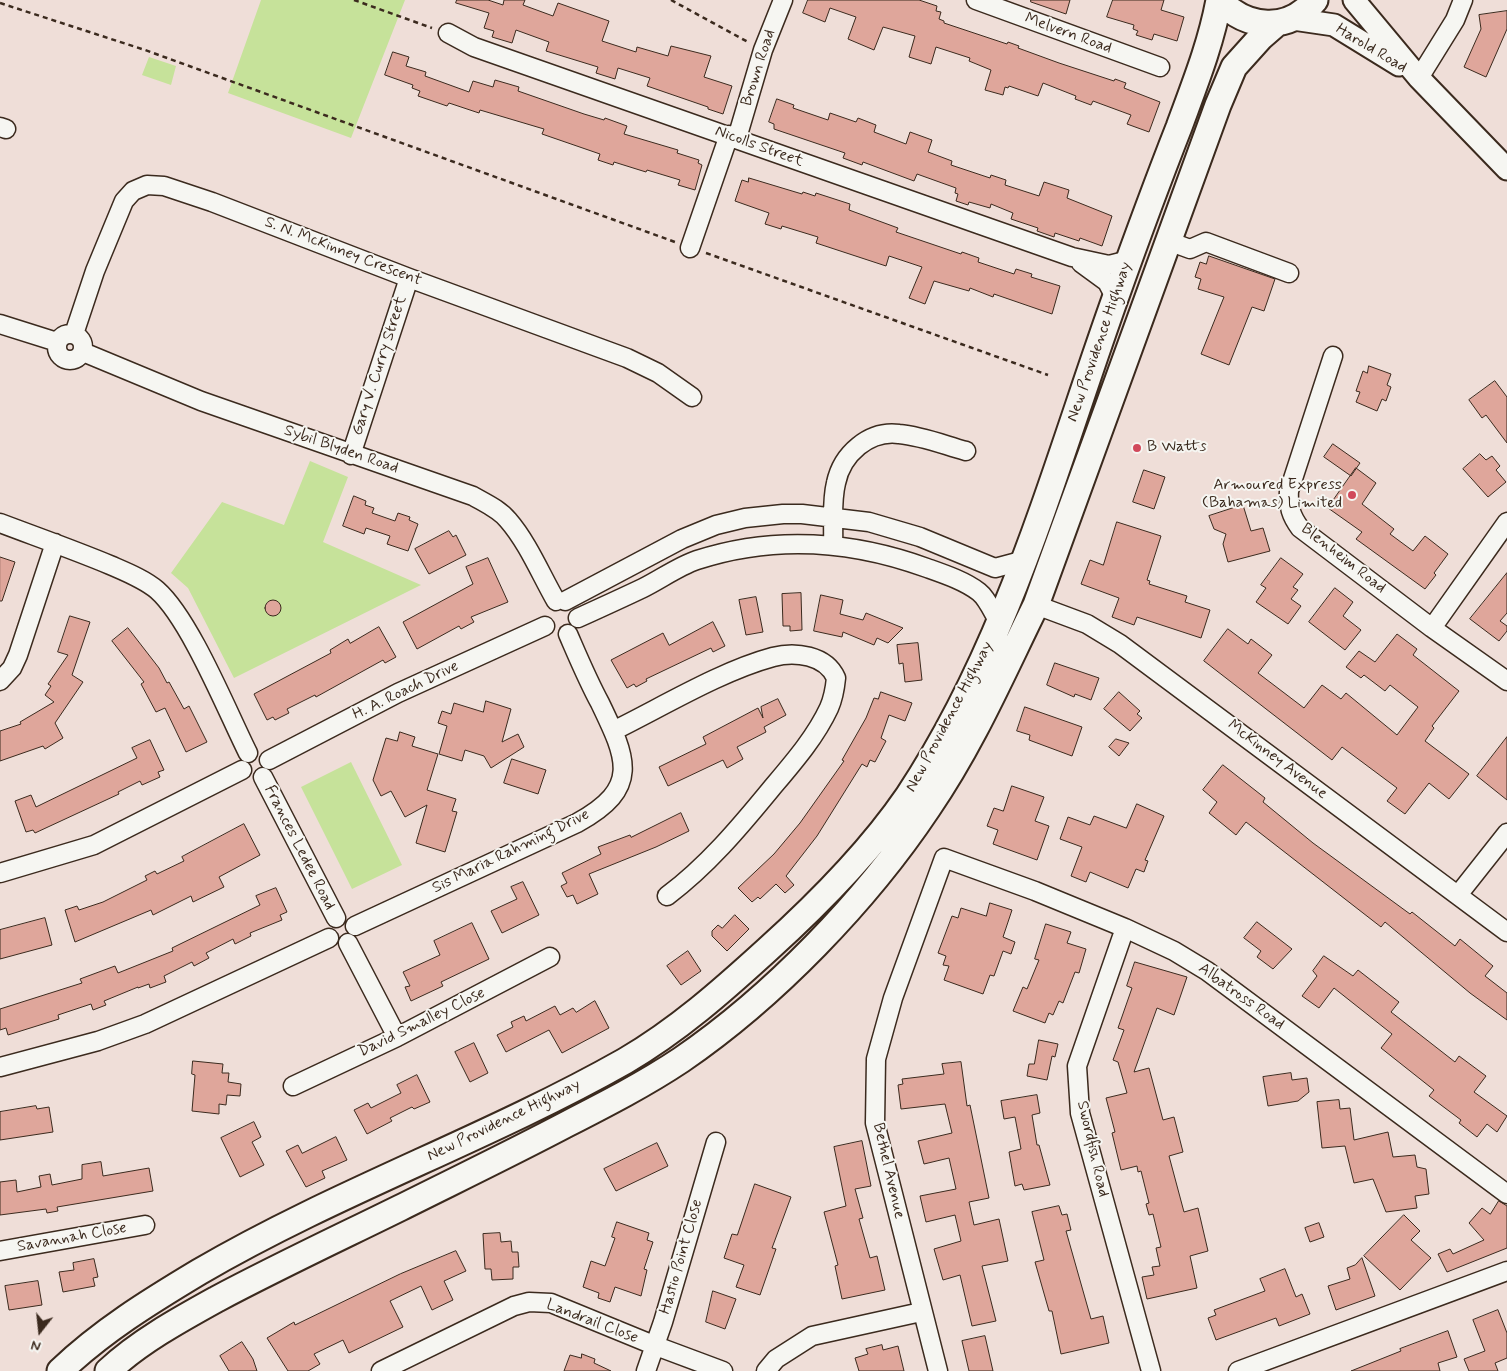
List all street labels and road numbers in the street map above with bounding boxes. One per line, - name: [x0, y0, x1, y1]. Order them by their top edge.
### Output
- street label: Melvern Road: [1022, 9, 1114, 59]
- street label: Harold Road: [1332, 20, 1410, 78]
- street label: Brown Road: [738, 27, 780, 109]
- street label: Nicolls Street: [712, 122, 806, 172]
- street label: S. N. McKinney Crescent: [262, 213, 424, 291]
- street label: New Providence Highway: [1064, 260, 1136, 424]
- street label: Gary V. Curry Street: [348, 294, 412, 438]
- street label: Sybil Blyden Road: [281, 421, 401, 479]
- street label: Blenheim Road: [1297, 520, 1389, 598]
- street label: New Providence Highway: [902, 638, 998, 796]
- street label: H. A. Roach Drive: [350, 657, 462, 725]
- street label: McKinney Avenue: [1223, 716, 1331, 804]
- street label: Frances Ledee Road: [259, 782, 339, 914]
- street label: Sis Maria Rahming Drive: [429, 806, 593, 898]
- street label: Albatross Road: [1194, 959, 1288, 1035]
- street label: David Smalley Close: [355, 984, 489, 1062]
- street label: New Providence Highway: [424, 1076, 584, 1166]
- street label: Swordfish Road: [1072, 1099, 1112, 1199]
- street label: Bethel Avenue: [868, 1121, 908, 1221]
- street label: Hastio Point Close: [656, 1197, 708, 1317]
- street label: Savannah Close: [16, 1219, 128, 1257]
- street label: Landrail Close: [543, 1296, 641, 1348]

